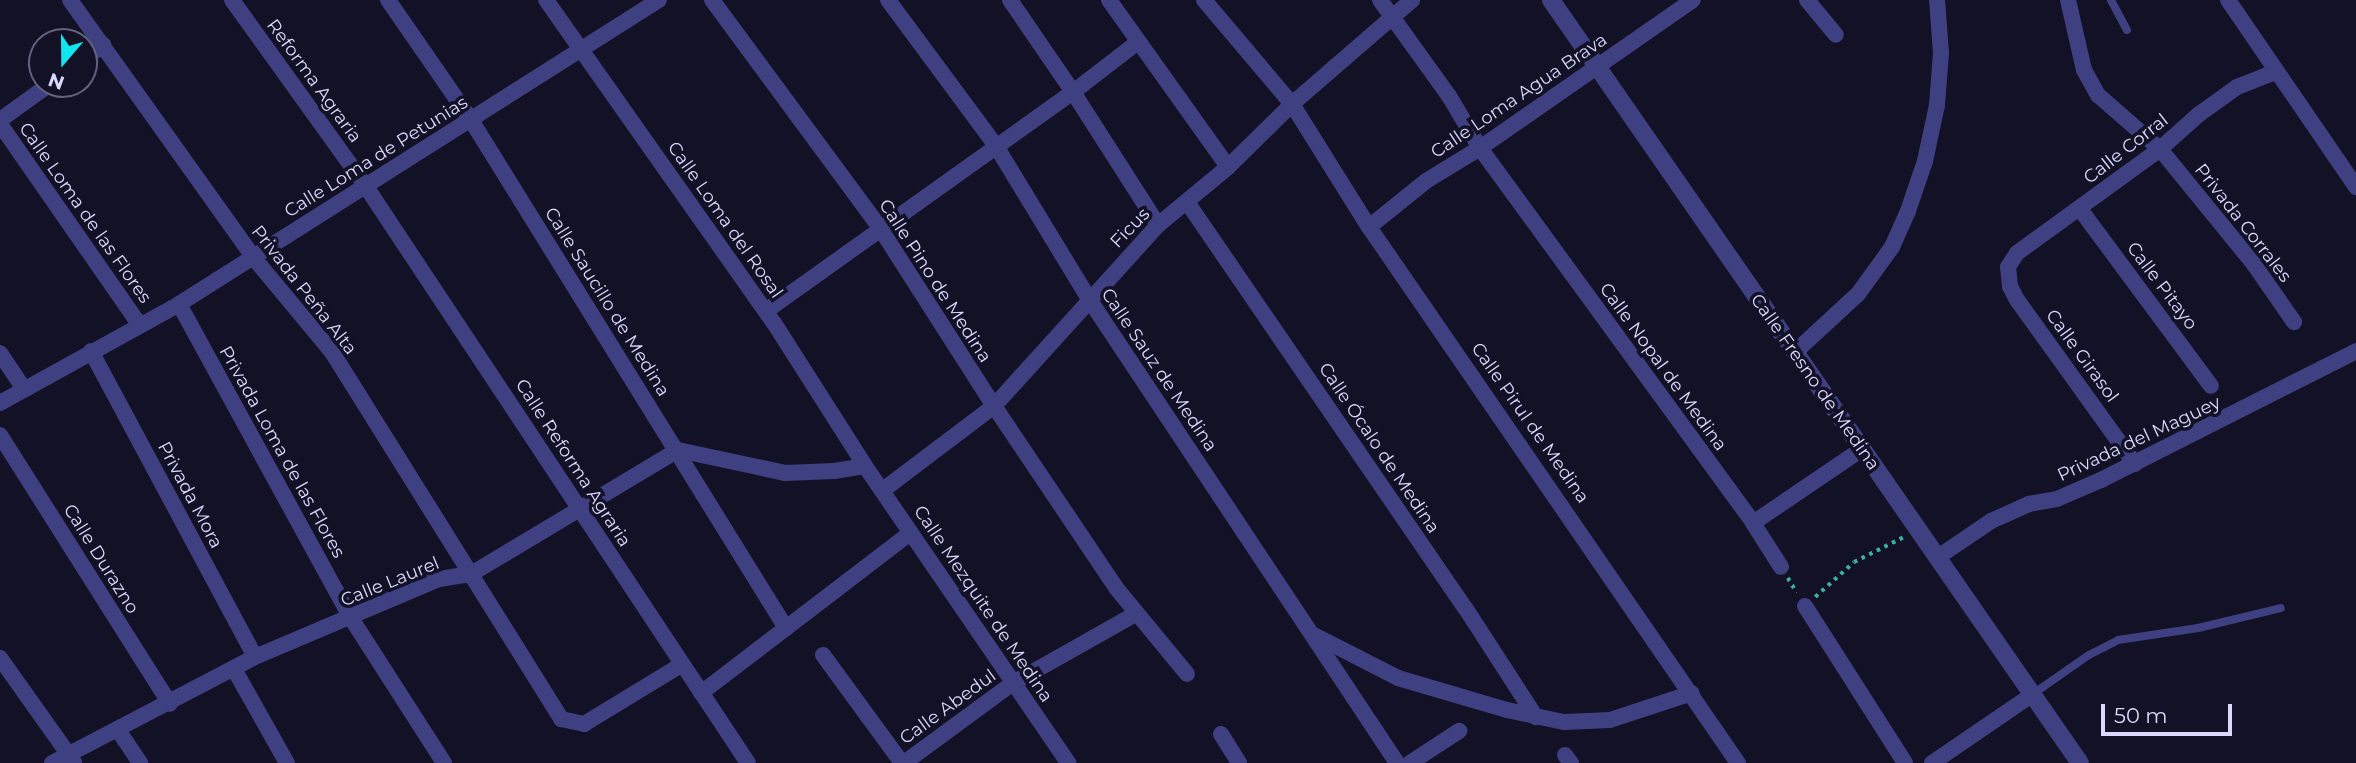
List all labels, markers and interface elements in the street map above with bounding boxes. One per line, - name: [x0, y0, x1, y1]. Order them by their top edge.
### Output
- street label: Reforma Agraria: [262, 15, 366, 147]
- north arrow: [28, 28, 98, 98]
- street label: Calle Loma Agua Brava: [1427, 29, 1611, 163]
- text: N: [45, 68, 67, 95]
- street label: Calle Loma de Petunias: [280, 92, 472, 222]
- street label: Calle Corral: [2079, 109, 2173, 189]
- street label: Calle Loma de las Flores: [14, 118, 156, 308]
- street label: Calle Loma del Rosal: [663, 138, 787, 302]
- street label: Privada Corrales: [2190, 159, 2296, 287]
- street label: Calle Pino de Medina: [874, 195, 996, 367]
- street label: Calle Saucillo de Medina: [540, 204, 674, 400]
- street label: Ficus: [1106, 204, 1154, 252]
- street label: Privada Peña Alta: [247, 221, 361, 359]
- street label: Calle Pitayo: [2122, 238, 2202, 334]
- street label: Calle Nopal de Medina: [1595, 279, 1731, 455]
- street label: Calle Sauz de Medina: [1096, 284, 1222, 456]
- street label: Calle Fresno de Medina: [1746, 290, 1884, 474]
- street label: Calle Girasol: [2041, 305, 2123, 407]
- street label: Calle Pirul de Medina: [1466, 339, 1594, 507]
- street label: Privada Loma de las Flores: [215, 342, 349, 562]
- street label: Calle Ócalo de Medina: [1314, 359, 1444, 537]
- street label: Calle Reforma Agraria: [511, 375, 635, 551]
- street label: Privada del Maguey: [2054, 392, 2224, 486]
- street label: Privada Mora: [153, 438, 227, 552]
- street label: Calle Durazno: [59, 500, 143, 618]
- street label: Calle Mezquite de Medina: [909, 501, 1057, 707]
- street label: Calle Laurel: [337, 552, 443, 612]
- street label: Calle Abedul: [896, 665, 1000, 749]
- scale bar: [2104, 690, 2235, 734]
- text: 50 m: [2114, 703, 2168, 728]

